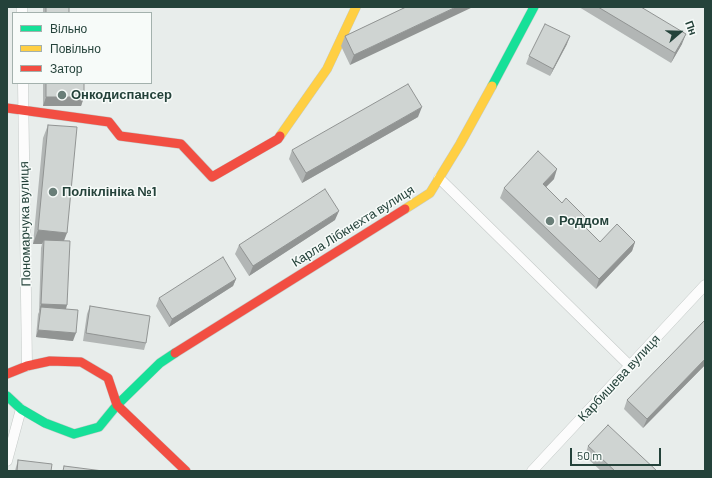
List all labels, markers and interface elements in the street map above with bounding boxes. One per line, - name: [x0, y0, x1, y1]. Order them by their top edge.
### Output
- legend: [12, 12, 152, 84]
- north arrow: [660, 12, 700, 52]
- text: Пн: [683, 19, 700, 37]
- text: Вільно: [50, 21, 87, 35]
- text: Повільно: [50, 41, 101, 55]
- text: Затор: [50, 61, 82, 75]
- place label: Онкодиспансер: [71, 87, 172, 103]
- marker: Онкодиспансер: [56, 89, 68, 101]
- street label: Пономарчука вулиця: [16, 161, 34, 287]
- street label: Карла Лібкнехта вулиця: [289, 182, 417, 270]
- place label: Поліклініка №1: [62, 184, 156, 200]
- marker: Поліклініка №1: [47, 186, 59, 198]
- place label: Роддом: [559, 213, 609, 229]
- marker: Роддом: [544, 215, 556, 227]
- street label: Карбишева вулиця: [575, 331, 663, 425]
- scale bar: [572, 440, 663, 466]
- text: 50 m: [577, 448, 602, 462]

